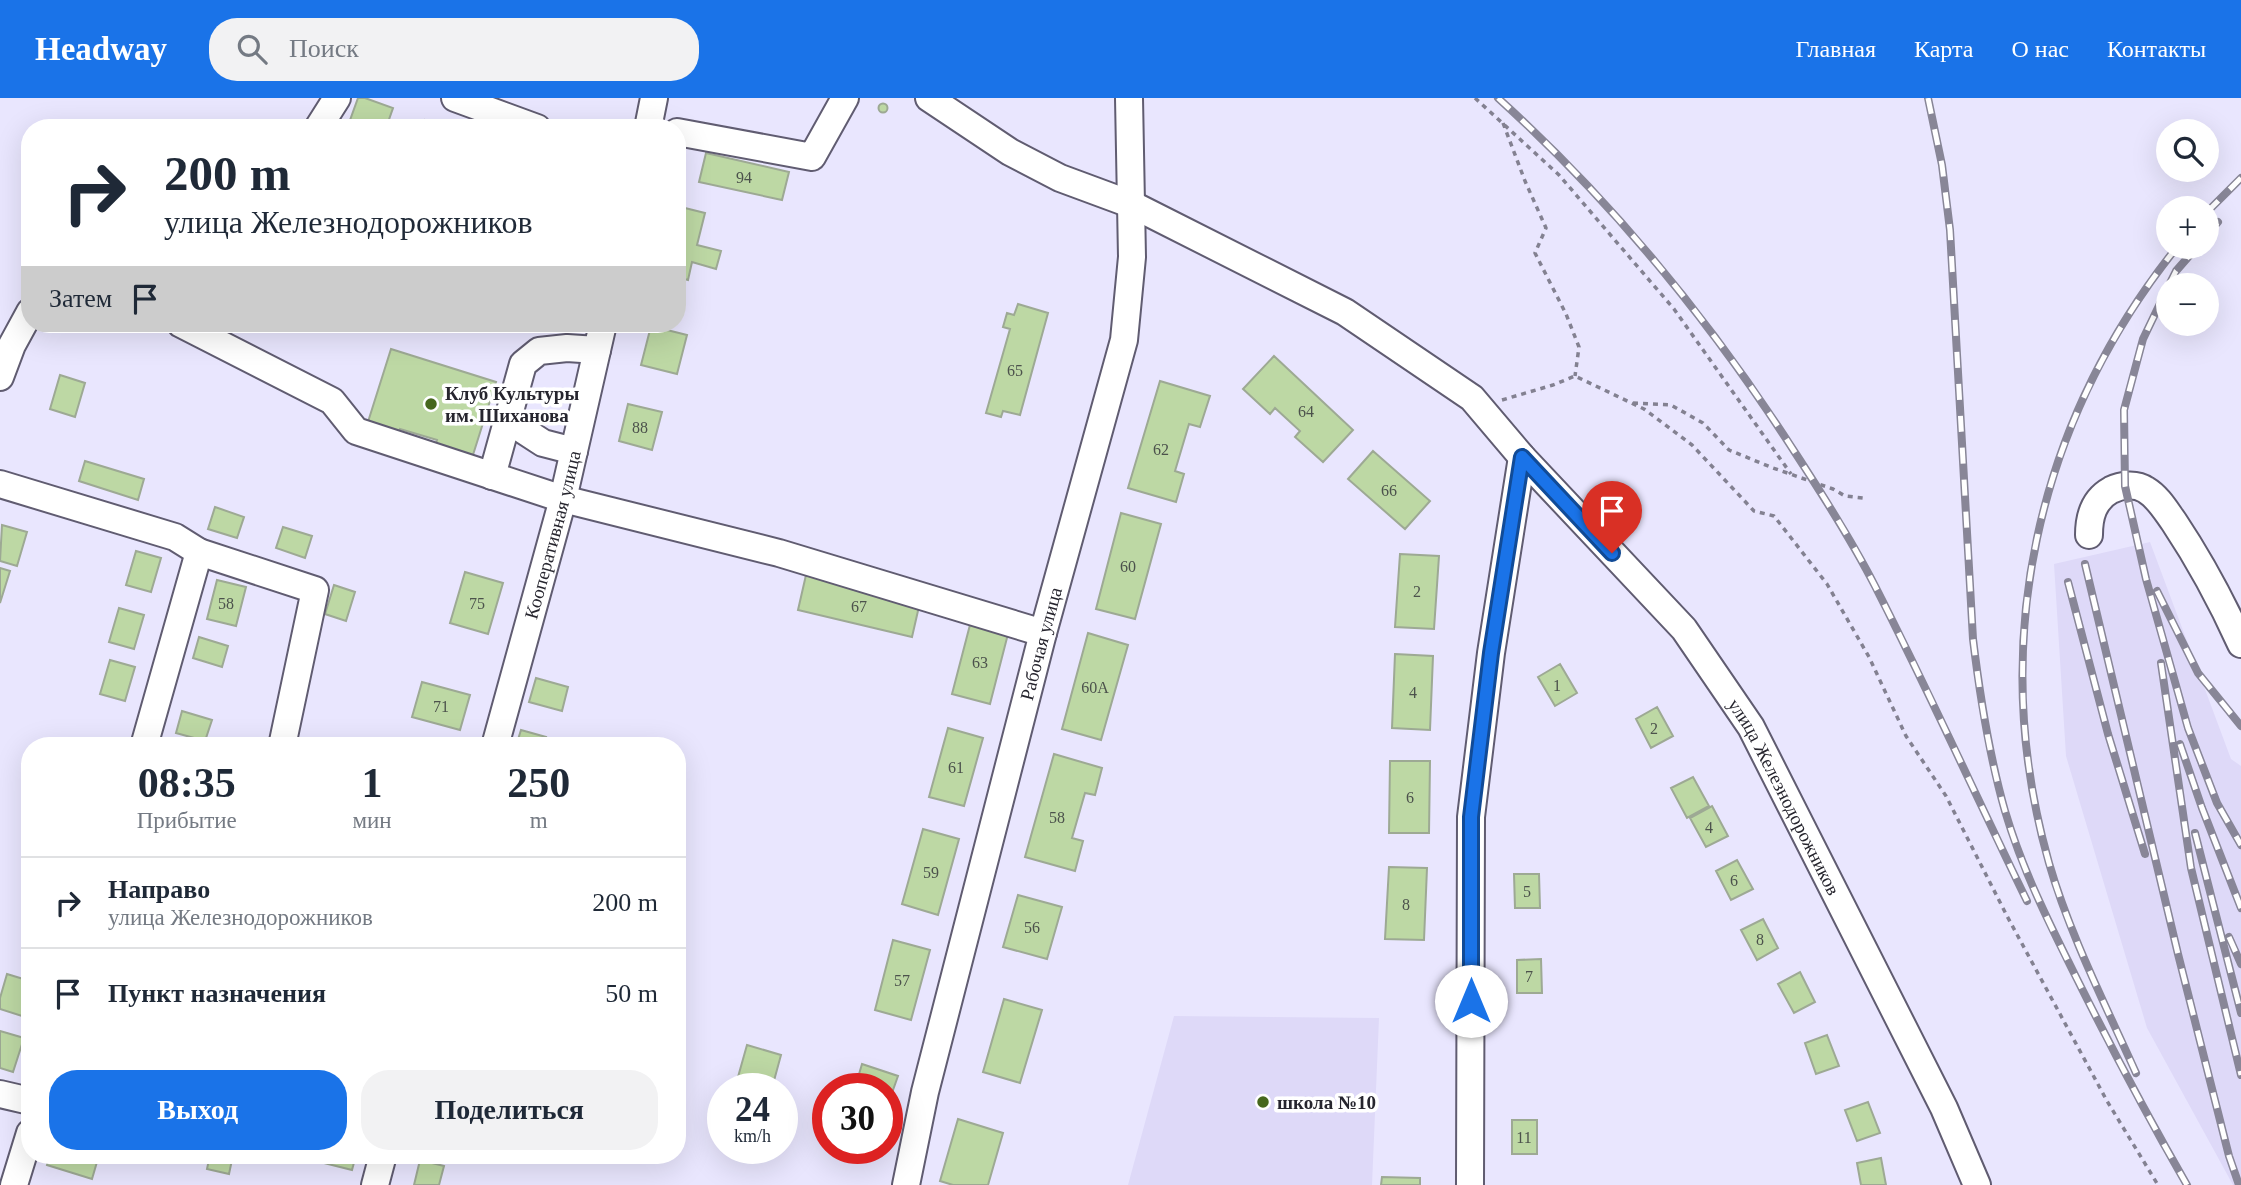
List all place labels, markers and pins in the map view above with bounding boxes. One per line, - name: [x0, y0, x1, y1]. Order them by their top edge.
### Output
- place label: Клуб Культуры им. Шиханова: [445, 383, 579, 426]
- marker: Клуб Культуры им. Шиханова: [423, 396, 439, 412]
- pin: [1582, 481, 1642, 553]
- place label: школа №10: [1277, 1092, 1376, 1113]
- marker: школа №10: [1255, 1094, 1271, 1110]

